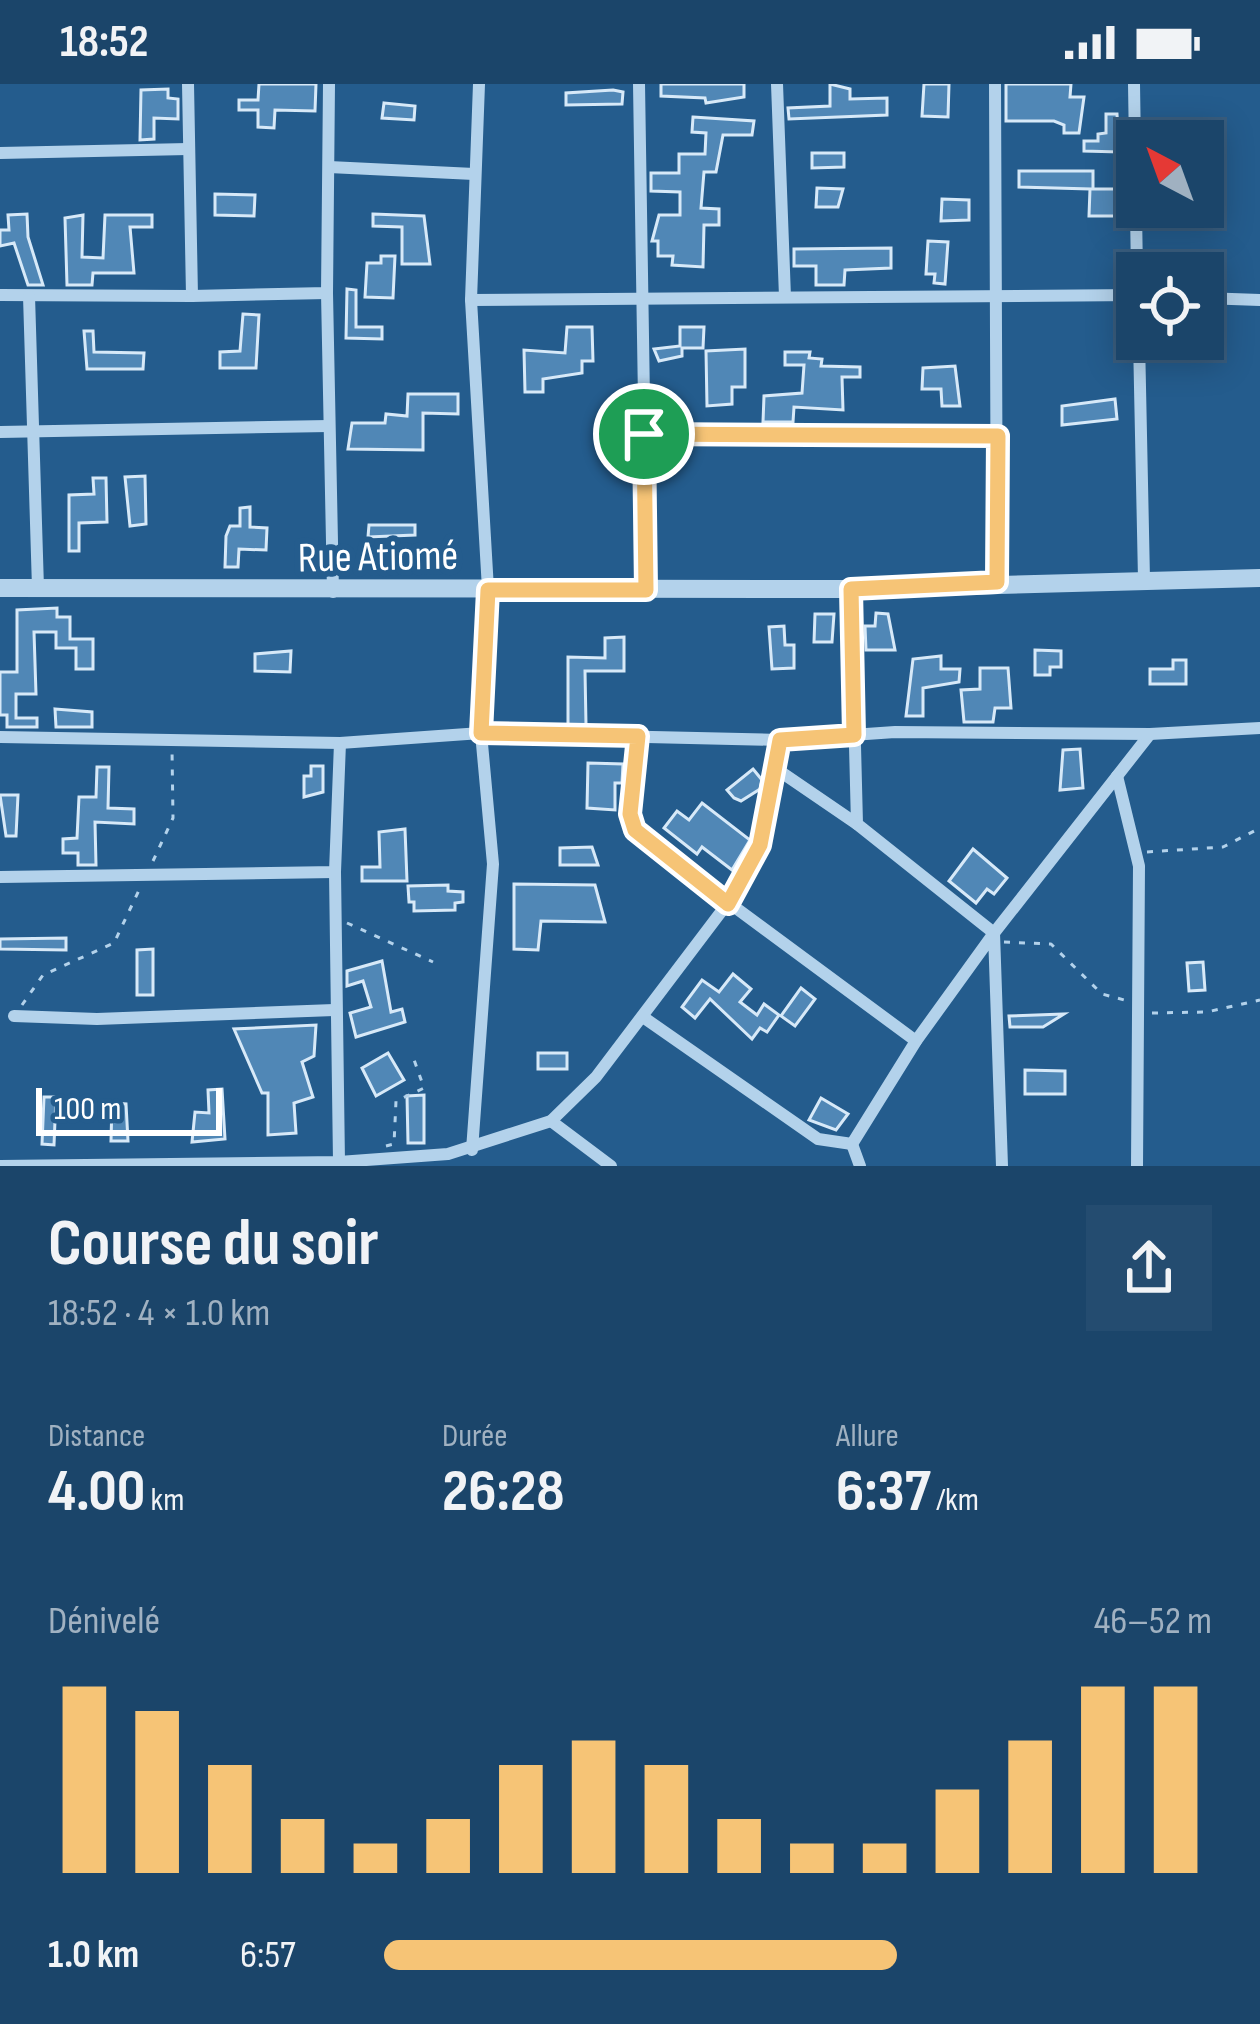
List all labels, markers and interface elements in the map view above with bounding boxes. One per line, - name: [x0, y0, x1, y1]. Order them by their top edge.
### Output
- text: 18:52: [60, 15, 148, 70]
- north arrow: [1116, 120, 1224, 228]
- map controls: [1116, 120, 1224, 360]
- button: locate: [1116, 252, 1224, 360]
- pin: [593, 383, 695, 485]
- icon: arrive: [611, 401, 677, 467]
- street label: Rue Atiomé: [297, 531, 459, 584]
- scale bar: [36, 1082, 222, 1135]
- text: 100 m: [54, 1089, 121, 1129]
- text: Course du soir: [48, 1205, 379, 1284]
- button: share: [1086, 1205, 1212, 1331]
- text: 18:52 · 4 × 1.0 km: [48, 1290, 270, 1337]
- text: Distance: [48, 1416, 145, 1456]
- text: Durée: [442, 1416, 508, 1456]
- text: Allure: [836, 1416, 899, 1456]
- text: 4.00: [48, 1456, 145, 1528]
- text: 26:28: [442, 1456, 565, 1528]
- text: 6:37: [836, 1456, 931, 1528]
- text: km: [145, 1480, 184, 1520]
- text: /km: [931, 1480, 979, 1520]
- text: Dénivelé: [48, 1598, 160, 1645]
- text: 46–52 m: [1094, 1598, 1212, 1645]
- text: 1.0 km: [48, 1932, 139, 1979]
- text: 6:57: [240, 1932, 296, 1979]

